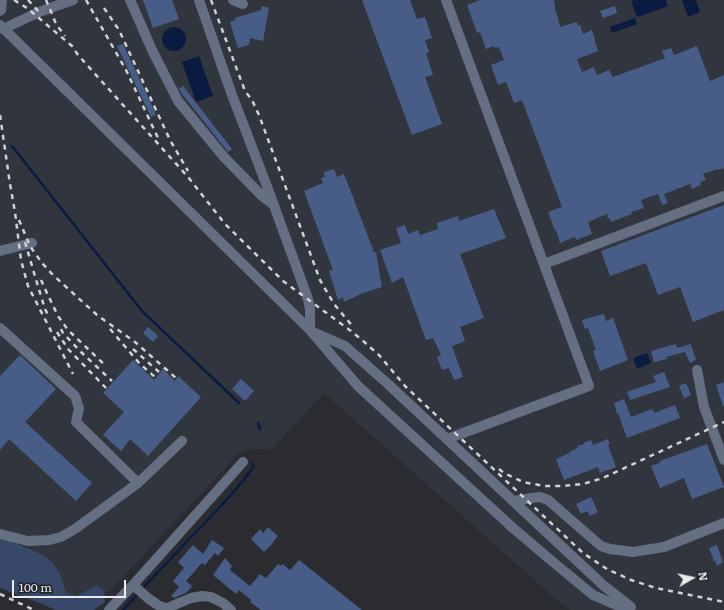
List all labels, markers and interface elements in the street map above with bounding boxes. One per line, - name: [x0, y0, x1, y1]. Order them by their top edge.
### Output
- north arrow: [672, 558, 712, 598]
- text: N: [695, 570, 712, 582]
- scale bar: [14, 572, 128, 598]
- text: 100 m: [19, 578, 52, 596]

